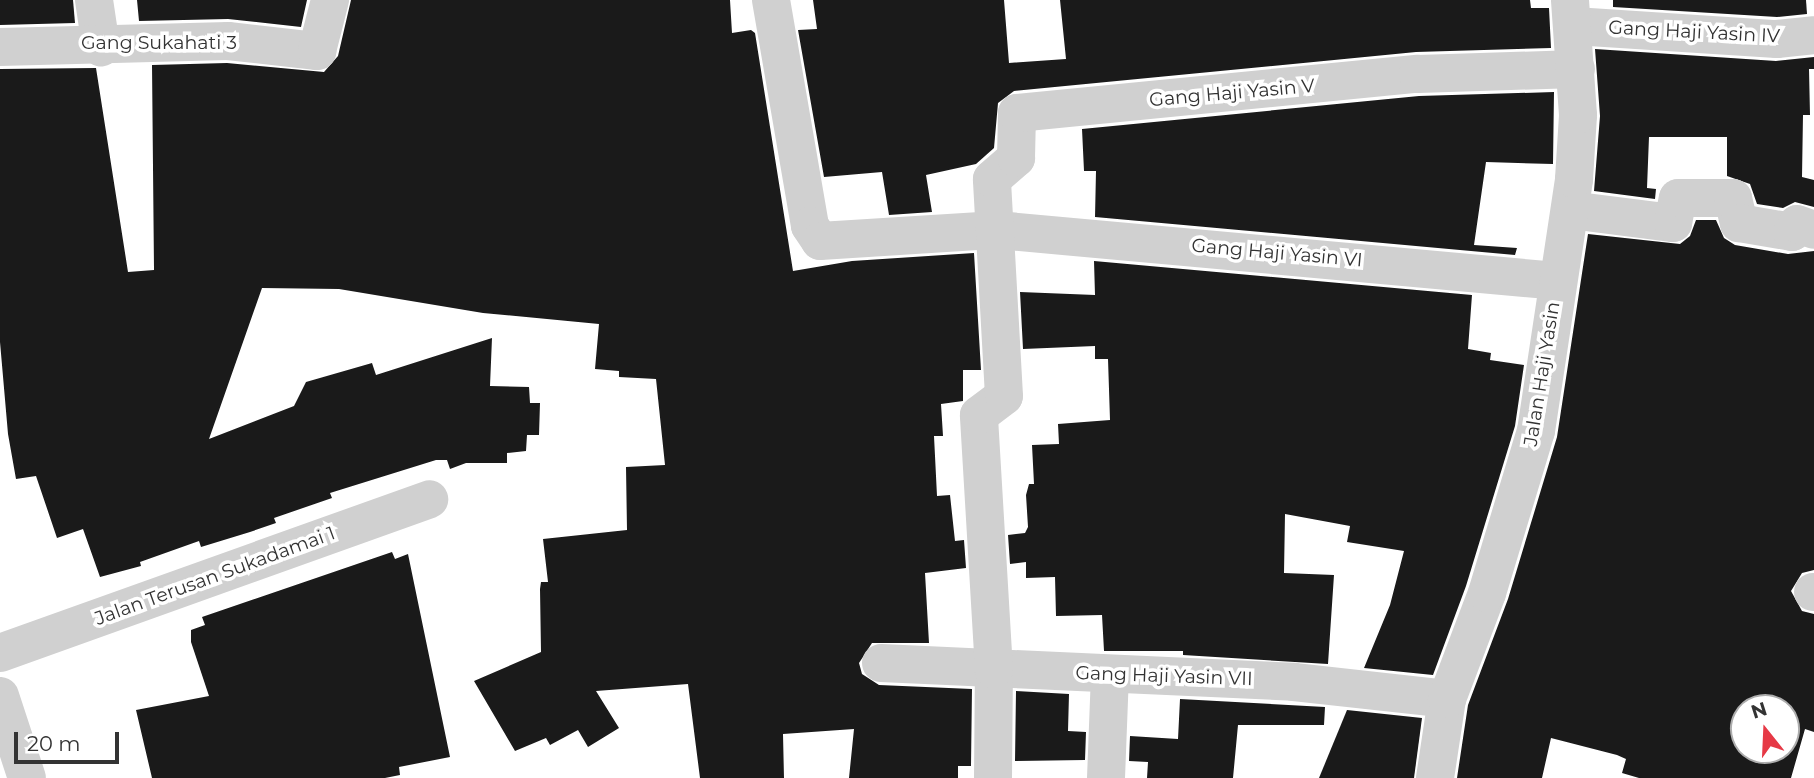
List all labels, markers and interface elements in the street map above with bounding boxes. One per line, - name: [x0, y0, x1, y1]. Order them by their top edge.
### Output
- street label: Gang Haji Yasin IV: [1608, 16, 1780, 48]
- street label: Gang Sukahati 3: [81, 32, 237, 54]
- street label: Gang Haji Yasin V: [1148, 74, 1316, 112]
- street label: Gang Haji Yasin VI: [1191, 234, 1363, 272]
- street label: Jalan Haji Yasin: [1519, 300, 1565, 448]
- street label: Jalan Terusan Sukadamai 1: [92, 522, 338, 630]
- street label: Gang Haji Yasin VII: [1075, 662, 1253, 690]
- north arrow: [1730, 694, 1800, 764]
- text: N: [1748, 697, 1770, 724]
- scale bar: [18, 718, 122, 762]
- text: 20 m: [27, 731, 81, 756]

